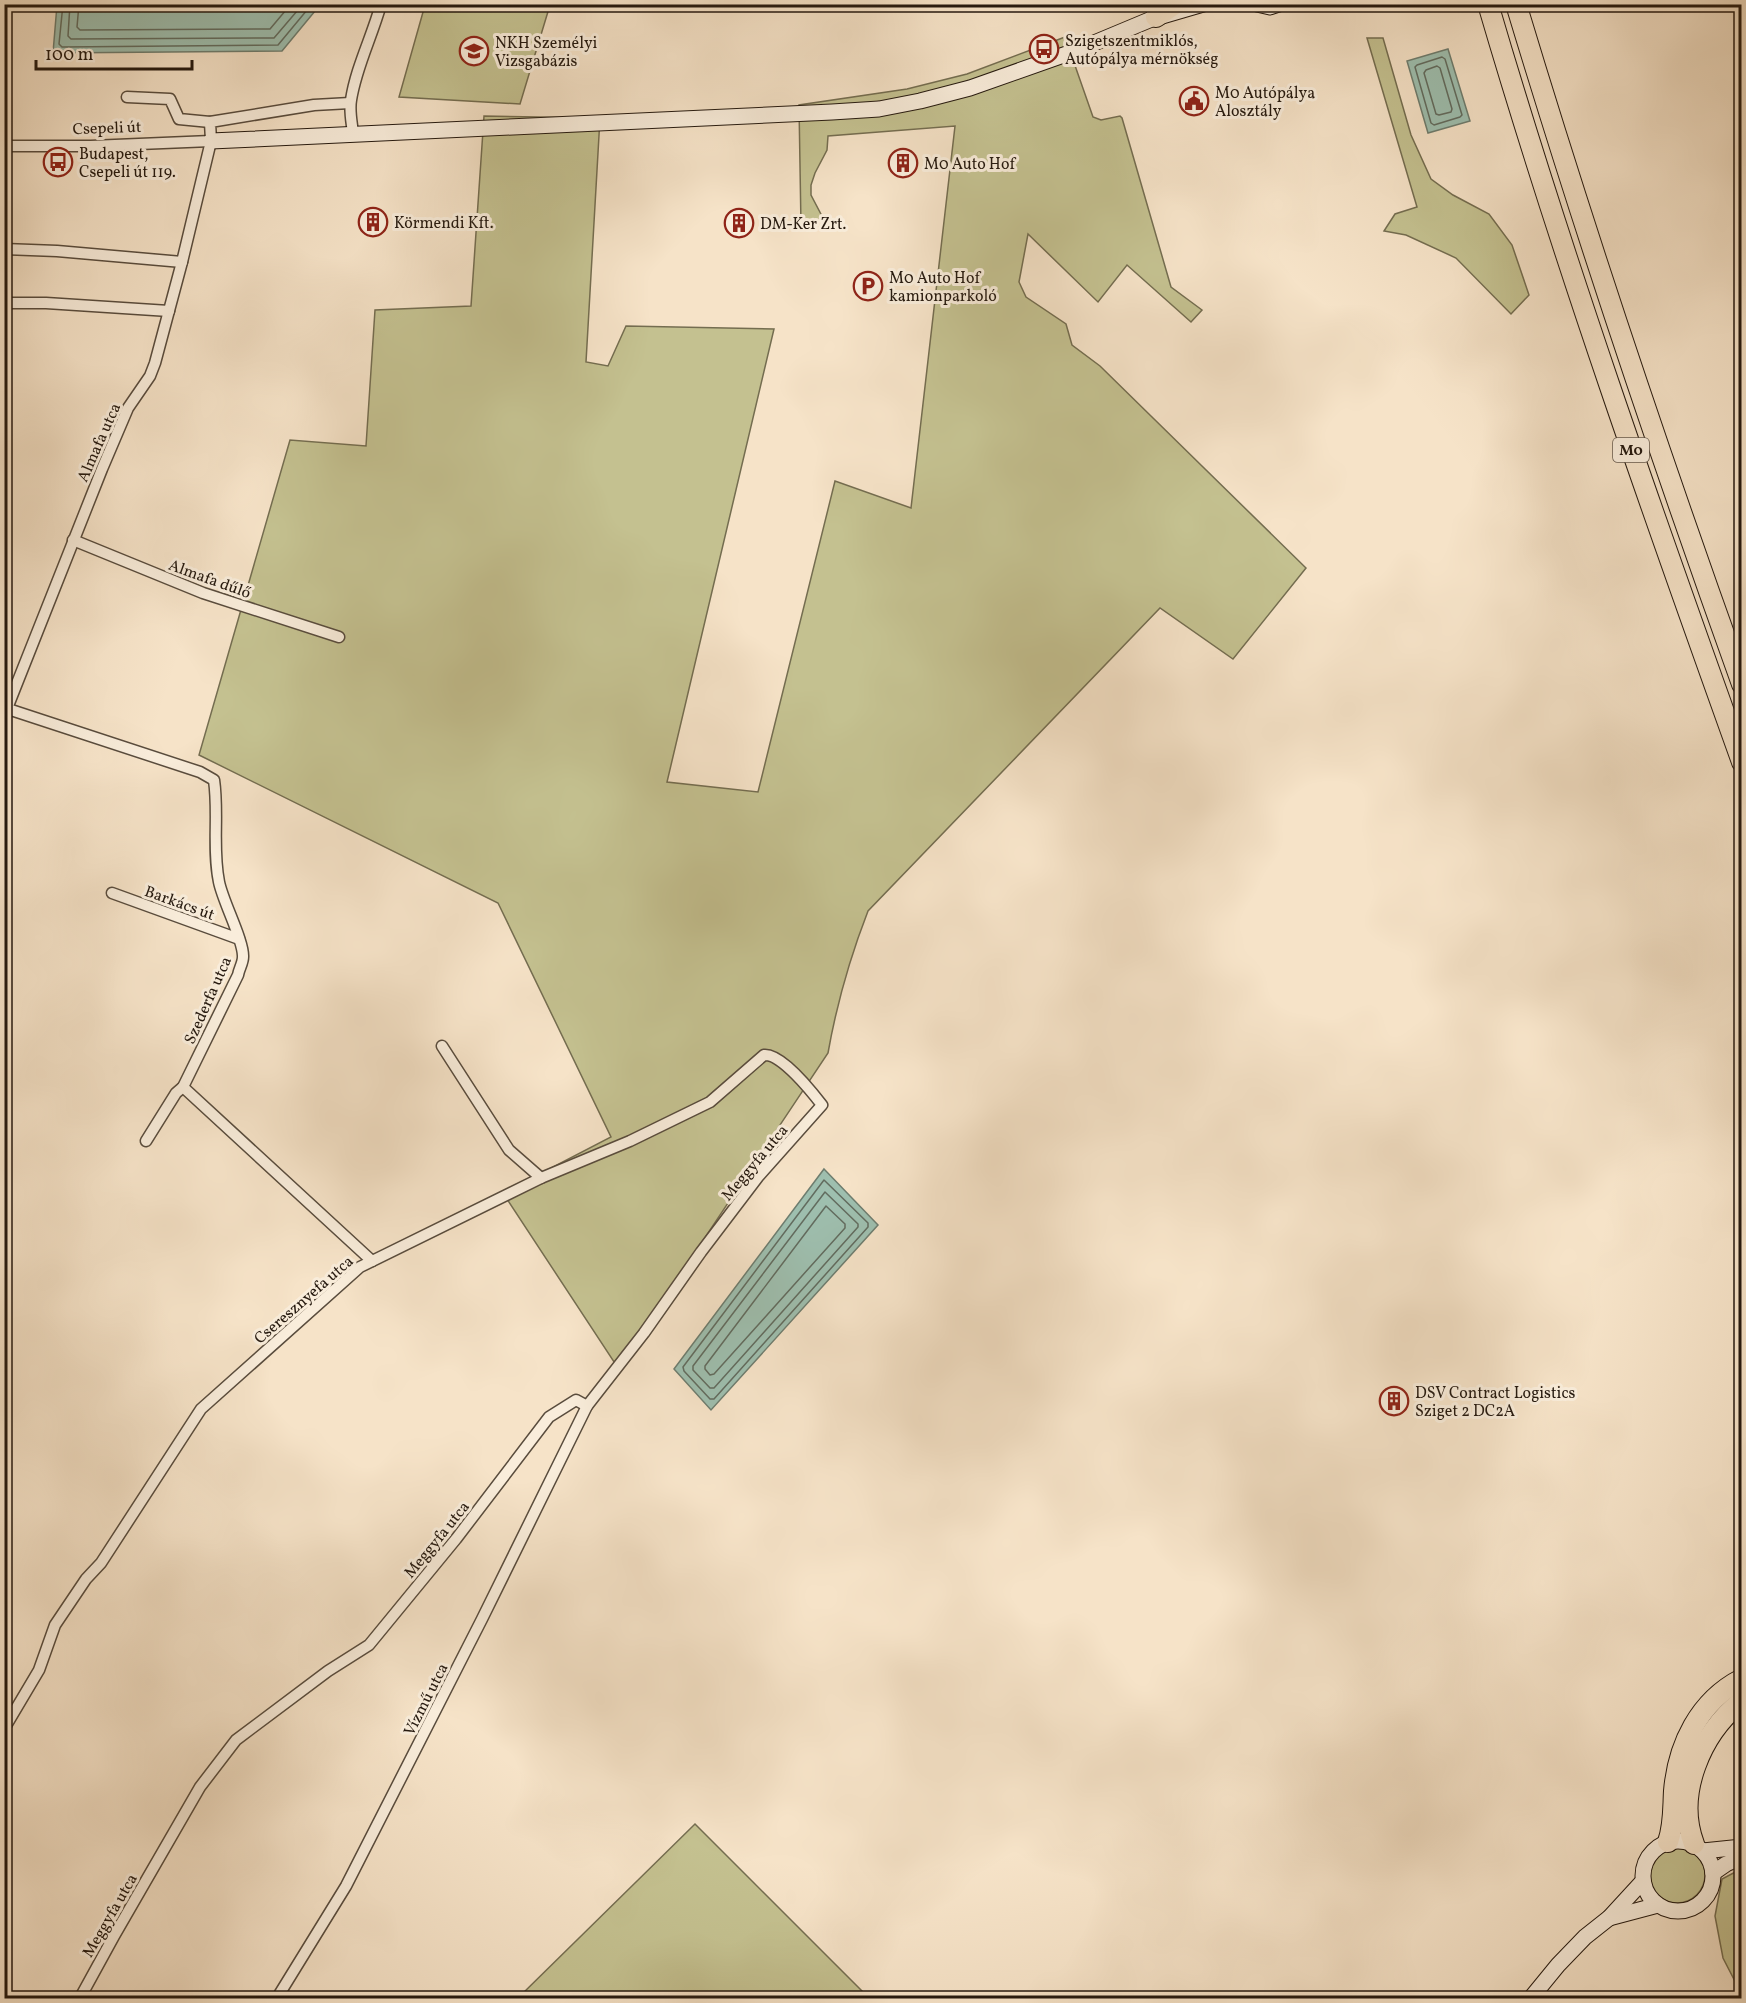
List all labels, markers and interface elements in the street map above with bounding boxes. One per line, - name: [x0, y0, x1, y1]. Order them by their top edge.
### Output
- place label: Szigetszentmiklós, Autópálya mérnökség: [1065, 31, 1218, 71]
- scale bar: [36, 33, 192, 71]
- place label: NKH Személyi Vizsgabázis: [495, 33, 598, 73]
- bus stop icon: Szigetszentmiklós, Autópálya mérnökség: [1028, 33, 1060, 65]
- school or university icon: NKH Személyi Vizsgabázis: [458, 35, 490, 67]
- text: 100 m: [45, 43, 94, 68]
- place label: M0 Autópálya Alosztály: [1215, 83, 1315, 123]
- public building icon: M0 Autópálya Alosztály: [1178, 85, 1210, 117]
- street label: Csepeli út: [72, 117, 142, 141]
- place label: Budapest, Csepeli út 119.: [79, 144, 176, 184]
- bus stop icon: Budapest, Csepeli út 119.: [42, 146, 74, 178]
- building icon: M0 Auto Hof: [887, 147, 919, 179]
- place label: M0 Auto Hof: [924, 154, 1016, 176]
- building icon: Körmendi Kft.: [357, 206, 389, 238]
- building icon: DM-Ker Zrt.: [723, 207, 755, 239]
- place label: Körmendi Kft.: [394, 213, 493, 235]
- place label: DM-Ker Zrt.: [760, 214, 846, 236]
- place label: M0 Auto Hof kamionparkoló: [889, 268, 997, 308]
- parking icon: M0 Auto Hof kamionparkoló: [852, 270, 884, 302]
- street label: Almafa utca: [73, 400, 127, 486]
- road number: M0: [1613, 438, 1649, 462]
- street label: Almafa dűlő: [165, 555, 254, 605]
- street label: Barkács út: [141, 881, 218, 927]
- street label: Szederfa utca: [180, 953, 238, 1048]
- street label: Meggyfa utca: [717, 1120, 794, 1206]
- street label: Cseresznyefa utca: [250, 1251, 359, 1350]
- place label: DSV Contract Logistics Sziget 2 DC2A: [1415, 1383, 1576, 1423]
- building icon: DSV Contract Logistics Sziget 2 DC2A: [1378, 1385, 1410, 1417]
- street label: Meggyfa utca: [400, 1497, 476, 1583]
- street label: Vízmű utca: [399, 1660, 454, 1740]
- street label: Meggyfa utca: [78, 1870, 144, 1962]

